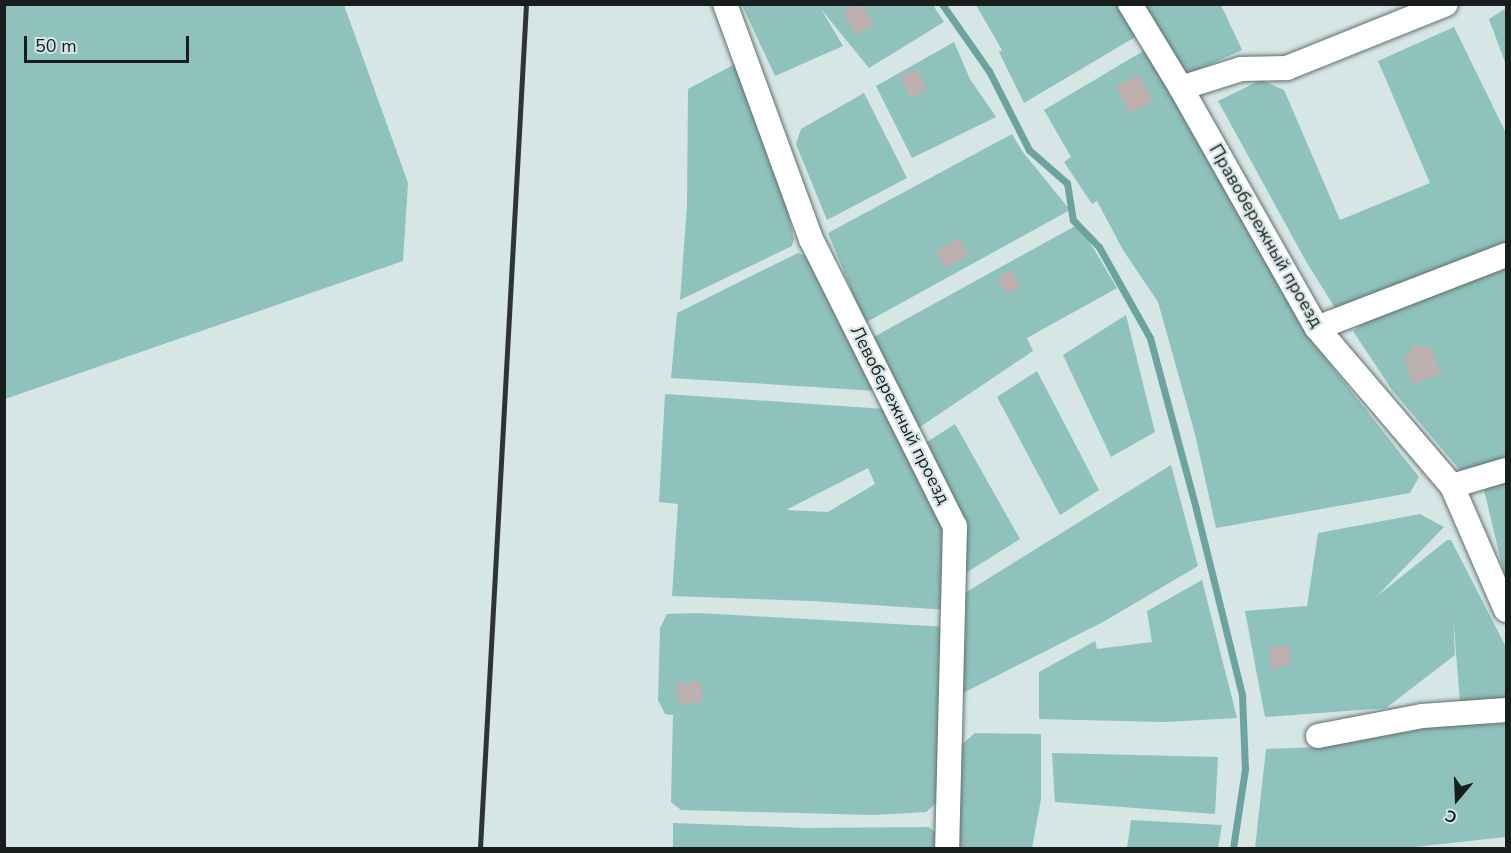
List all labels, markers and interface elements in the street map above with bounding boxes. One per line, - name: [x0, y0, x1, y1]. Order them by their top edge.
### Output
- scale bar: [27, 24, 192, 62]
- text: 50 m: [35, 34, 77, 58]
- street label: Правобережный проезд: [1205, 140, 1327, 332]
- street label: Левобережный проезд: [846, 322, 954, 508]
- north arrow: [1427, 769, 1487, 829]
- text: С: [1442, 804, 1460, 828]

